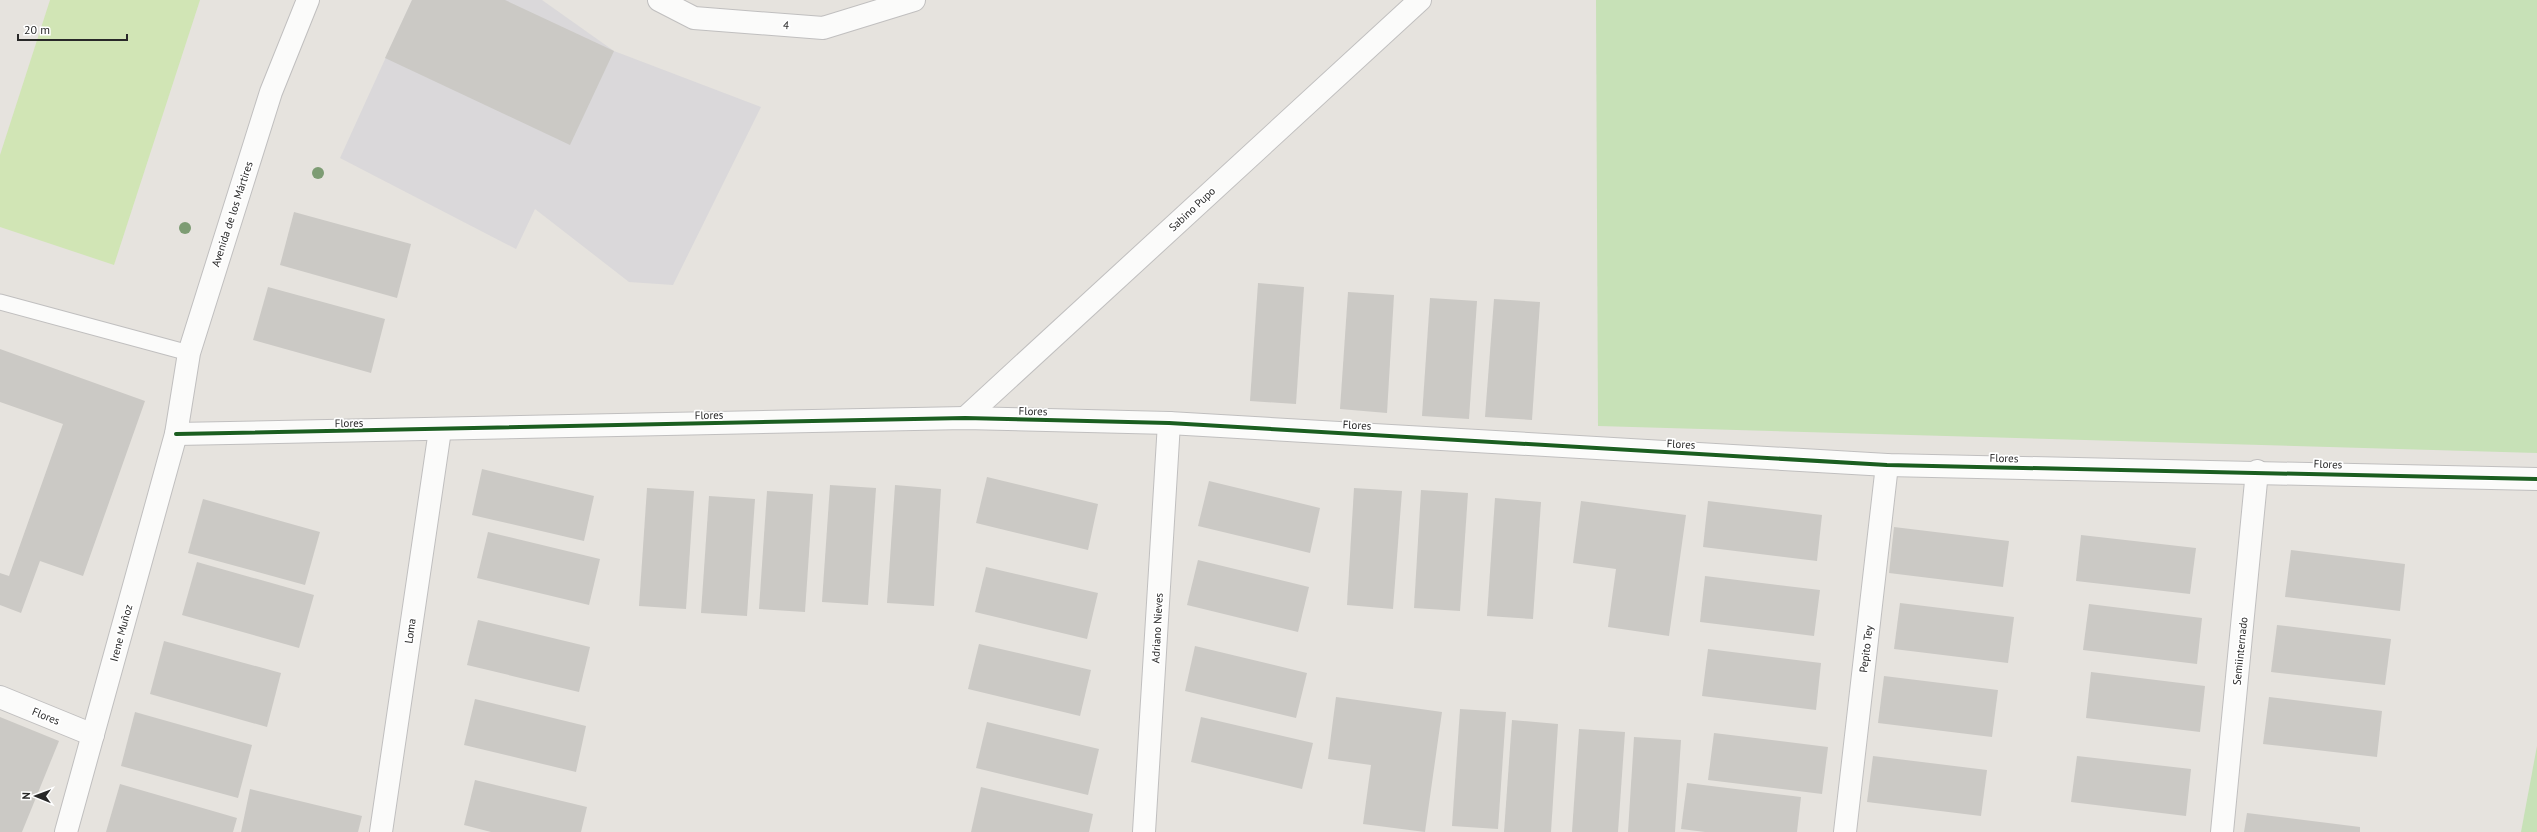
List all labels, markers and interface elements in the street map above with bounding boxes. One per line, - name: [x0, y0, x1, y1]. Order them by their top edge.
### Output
- scale bar: [18, 16, 127, 42]
- street label: 4: [782, 18, 790, 32]
- text: 20 m: [24, 22, 50, 37]
- street label: Avenida de los Mártires: [208, 159, 256, 269]
- street label: Sabino Pupo: [1166, 184, 1218, 234]
- street label: Flores: [1018, 404, 1048, 418]
- street label: Flores: [694, 408, 724, 422]
- street label: Flores: [334, 416, 364, 430]
- street label: Flores: [1342, 417, 1372, 433]
- street label: Flores: [1666, 436, 1696, 452]
- street label: Flores: [1989, 451, 2019, 465]
- street label: Flores: [2313, 457, 2343, 472]
- street label: Adriano Nieves: [1148, 592, 1166, 664]
- street label: Irene Muñoz: [107, 603, 135, 663]
- street label: Semiinternado: [2229, 616, 2251, 686]
- street label: Loma: [401, 617, 419, 645]
- street label: Pepito Tey: [1856, 624, 1876, 673]
- street label: Flores: [30, 704, 62, 728]
- north arrow: [16, 776, 56, 816]
- text: N: [19, 792, 33, 800]

